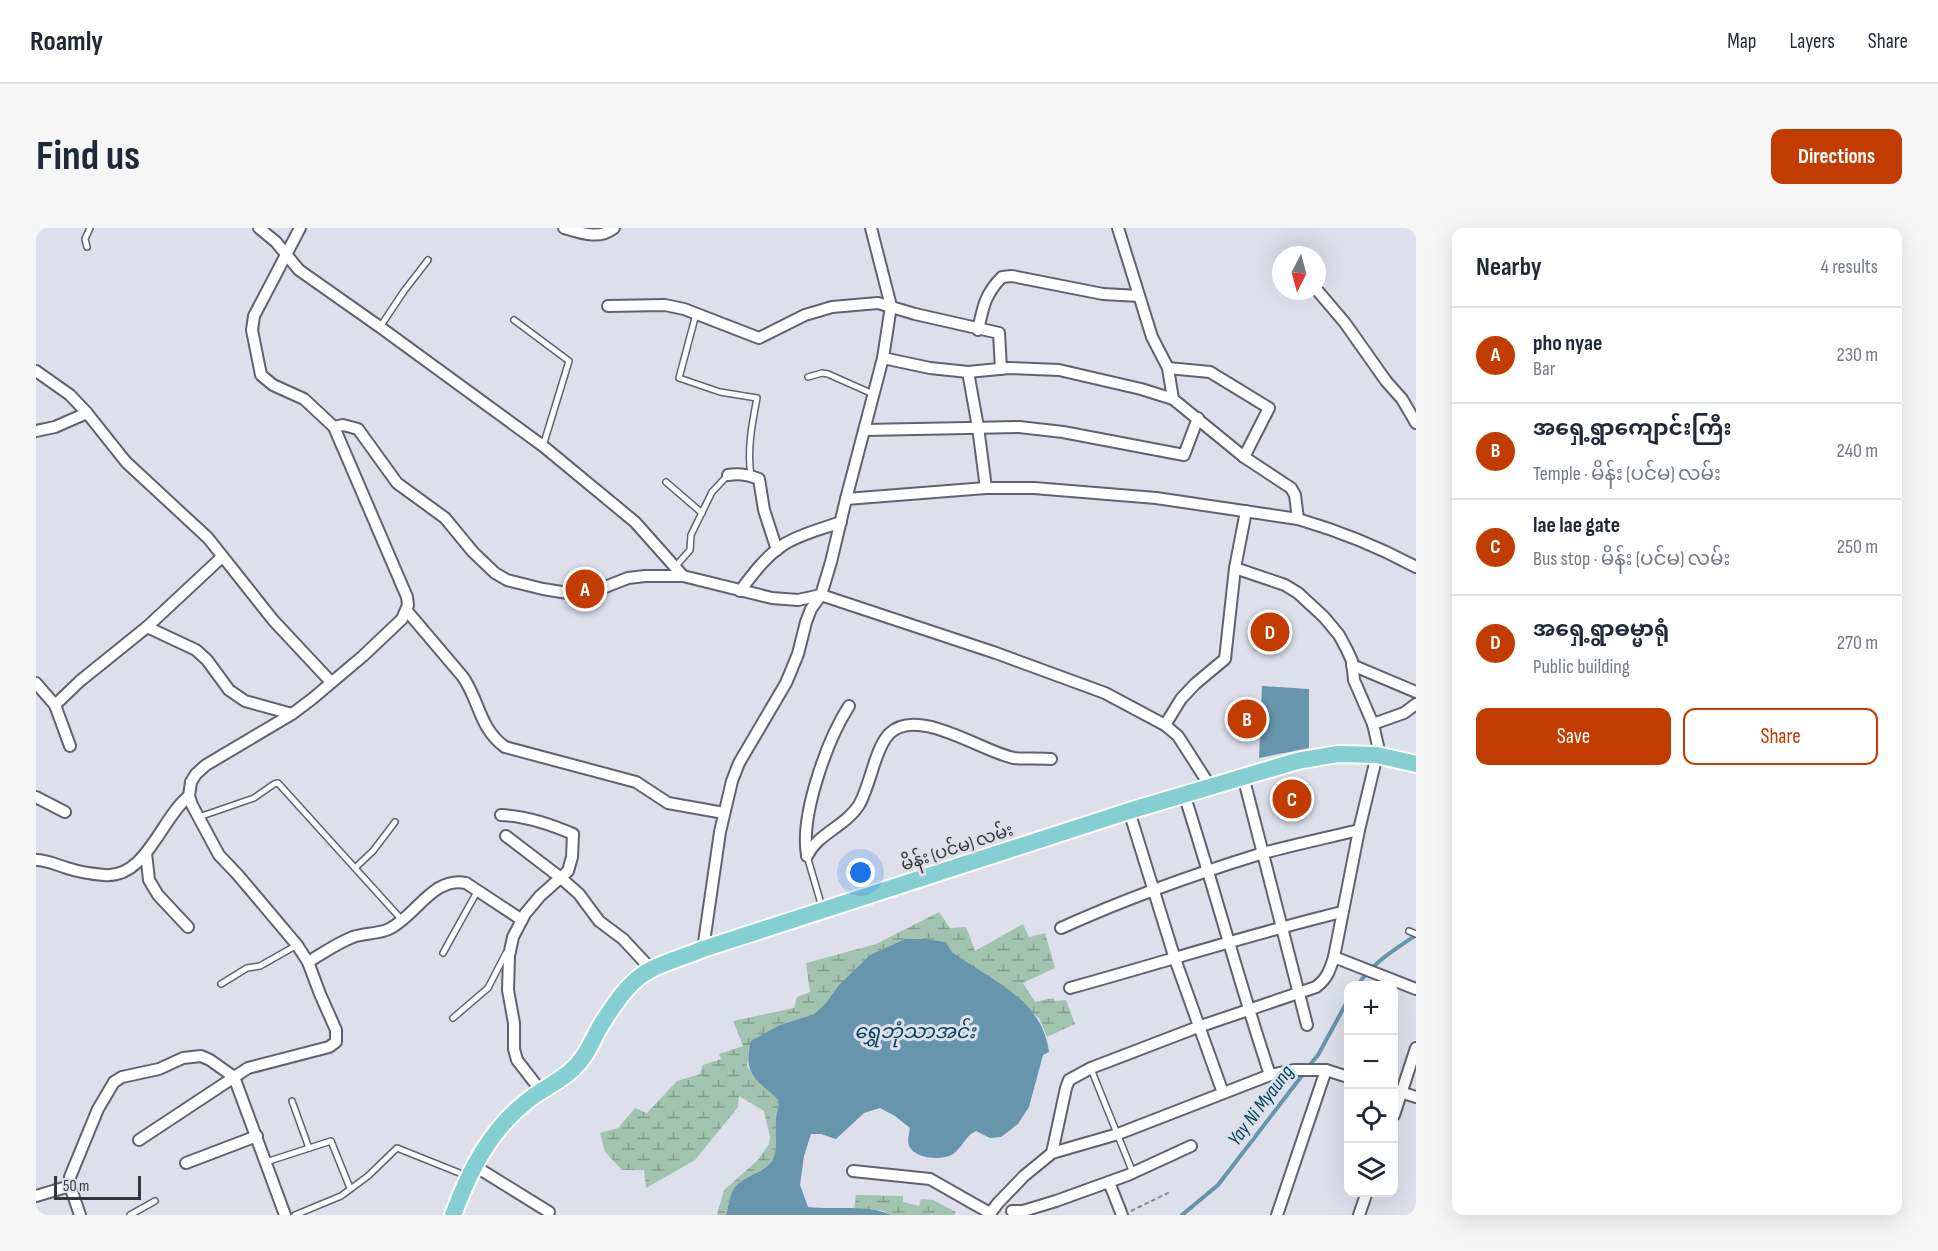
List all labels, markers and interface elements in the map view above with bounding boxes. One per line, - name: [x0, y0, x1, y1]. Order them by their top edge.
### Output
- text: Roamly: [30, 25, 103, 58]
- text: Map: [1727, 29, 1756, 54]
- text: Layers: [1789, 29, 1835, 54]
- text: Share: [1868, 29, 1908, 54]
- button: Directions: [1771, 129, 1902, 184]
- text: Find us: [36, 131, 140, 182]
- north arrow: [1272, 246, 1326, 300]
- text: Nearby: [1476, 252, 1542, 283]
- text: 4 results: [1821, 255, 1878, 279]
- text: pho nyae: [1533, 330, 1602, 357]
- text: A: [1491, 343, 1500, 367]
- text: 230 m: [1836, 343, 1878, 367]
- text: Bar: [1533, 357, 1555, 381]
- text: အရှေ့ရွာကျောင်းကြီး: [1533, 415, 1732, 442]
- text: B: [1491, 439, 1500, 463]
- text: 240 m: [1837, 439, 1878, 463]
- text: Temple · မိန်း (ပင်မ) လမ်း: [1533, 462, 1721, 486]
- text: lae lae gate: [1533, 512, 1620, 539]
- text: C: [1490, 535, 1501, 559]
- text: 250 m: [1837, 535, 1878, 559]
- text: Bus stop · မိန်း (ပင်မ) လမ်း: [1533, 547, 1731, 571]
- pin: A: [566, 566, 604, 612]
- pin: D: [1250, 610, 1290, 654]
- text: အရှေ့ရွာဓမ္မာရုံ: [1533, 616, 1669, 643]
- text: D: [1490, 631, 1501, 655]
- text: 270 m: [1837, 631, 1878, 655]
- text: Public building: [1533, 655, 1630, 679]
- pin: B: [1228, 696, 1266, 742]
- button: Save: [1476, 708, 1671, 765]
- button: Share: [1683, 708, 1878, 765]
- pin: C: [1272, 776, 1312, 822]
- street label: မိန်း (ပင်မ) လမ်း: [897, 816, 1017, 879]
- your location: [846, 858, 875, 887]
- map controls: [1344, 981, 1398, 1197]
- button: +: [1344, 981, 1398, 1035]
- water label: ရွှေဘုံသာအင်း: [854, 1017, 977, 1048]
- button: −: [1344, 1035, 1398, 1089]
- water label: Yay Ni Myaung: [1223, 1061, 1299, 1151]
- button: locate: [1344, 1089, 1398, 1143]
- button: layers: [1344, 1143, 1398, 1197]
- scale bar: [54, 1173, 141, 1200]
- text: 50 m: [63, 1177, 89, 1196]

